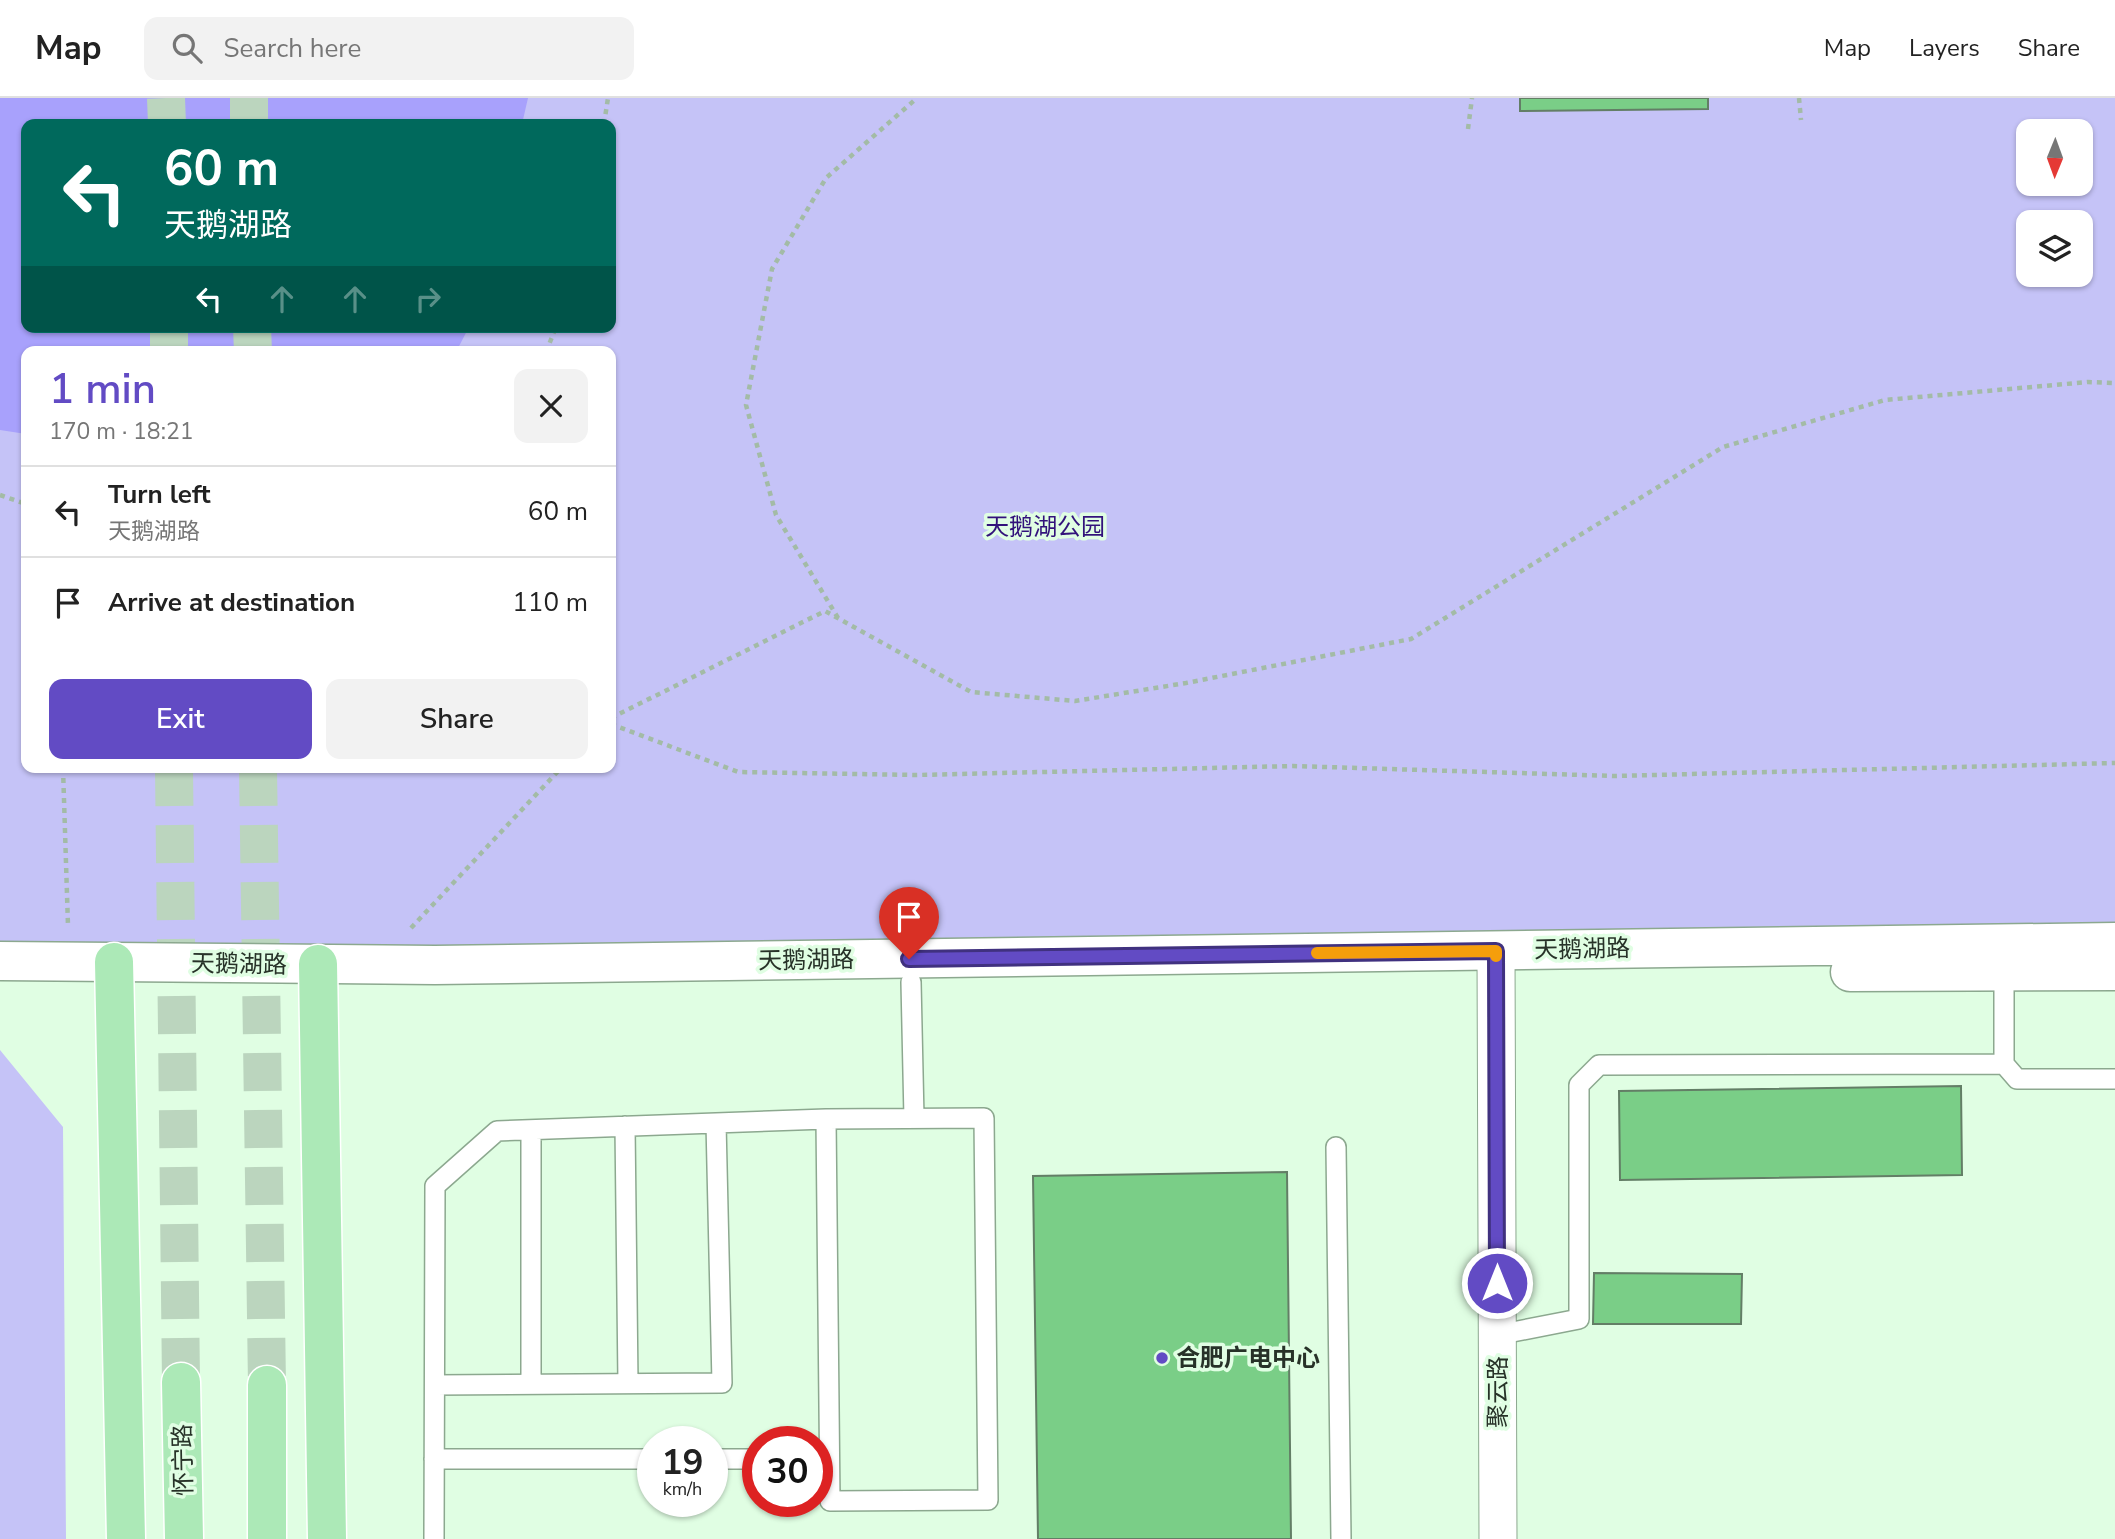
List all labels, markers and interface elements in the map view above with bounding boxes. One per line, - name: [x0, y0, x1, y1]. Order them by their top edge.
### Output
- search box: [144, 17, 634, 80]
- text: Map: [35, 26, 102, 71]
- icon: search: [168, 29, 206, 67]
- text: Search here: [224, 31, 361, 66]
- text: Map: [1824, 32, 1871, 64]
- text: Layers: [1909, 32, 1980, 64]
- text: Share: [2018, 32, 2080, 64]
- north arrow: [2016, 119, 2093, 196]
- map controls: [2016, 119, 2093, 287]
- text: 60 m: [164, 135, 279, 202]
- icon: left: [49, 147, 140, 238]
- text: 天鹅湖路: [164, 204, 292, 247]
- button: layers: [2016, 210, 2093, 287]
- icon: left: [190, 280, 228, 318]
- icon: ahead: [263, 280, 301, 318]
- icon: ahead: [336, 280, 374, 318]
- icon: right: [409, 280, 447, 318]
- text: 1 min: [49, 361, 156, 418]
- button: close: [514, 369, 588, 443]
- text: 170 m · 18:21: [49, 416, 194, 447]
- text: Turn left: [108, 477, 211, 512]
- icon: left: [49, 493, 87, 531]
- text: 60 m: [528, 494, 588, 529]
- park label: 天鹅湖公园: [985, 511, 1105, 543]
- text: 天鹅湖路: [108, 516, 200, 547]
- icon: arrive: [49, 584, 87, 622]
- text: Arrive at destination: [108, 585, 355, 620]
- text: 110 m: [512, 585, 588, 620]
- button: Exit: [49, 679, 312, 759]
- button: Share: [326, 679, 588, 759]
- pin: [879, 887, 939, 959]
- icon: arrive: [890, 898, 928, 936]
- street label: 天鹅湖路: [1534, 932, 1630, 966]
- street label: 天鹅湖路: [758, 943, 854, 977]
- street label: 天鹅湖路: [191, 947, 287, 981]
- position arrow: [1460, 1246, 1534, 1320]
- place label: 合肥广电中心: [1176, 1342, 1320, 1374]
- marker: 合肥广电中心: [1154, 1350, 1170, 1366]
- street label: 聚云路: [1482, 1356, 1514, 1428]
- street label: 怀宁路: [166, 1424, 200, 1496]
- speed limit sign: 30: [742, 1426, 833, 1517]
- text: 19: [661, 1439, 704, 1486]
- text: km/h: [663, 1477, 702, 1501]

